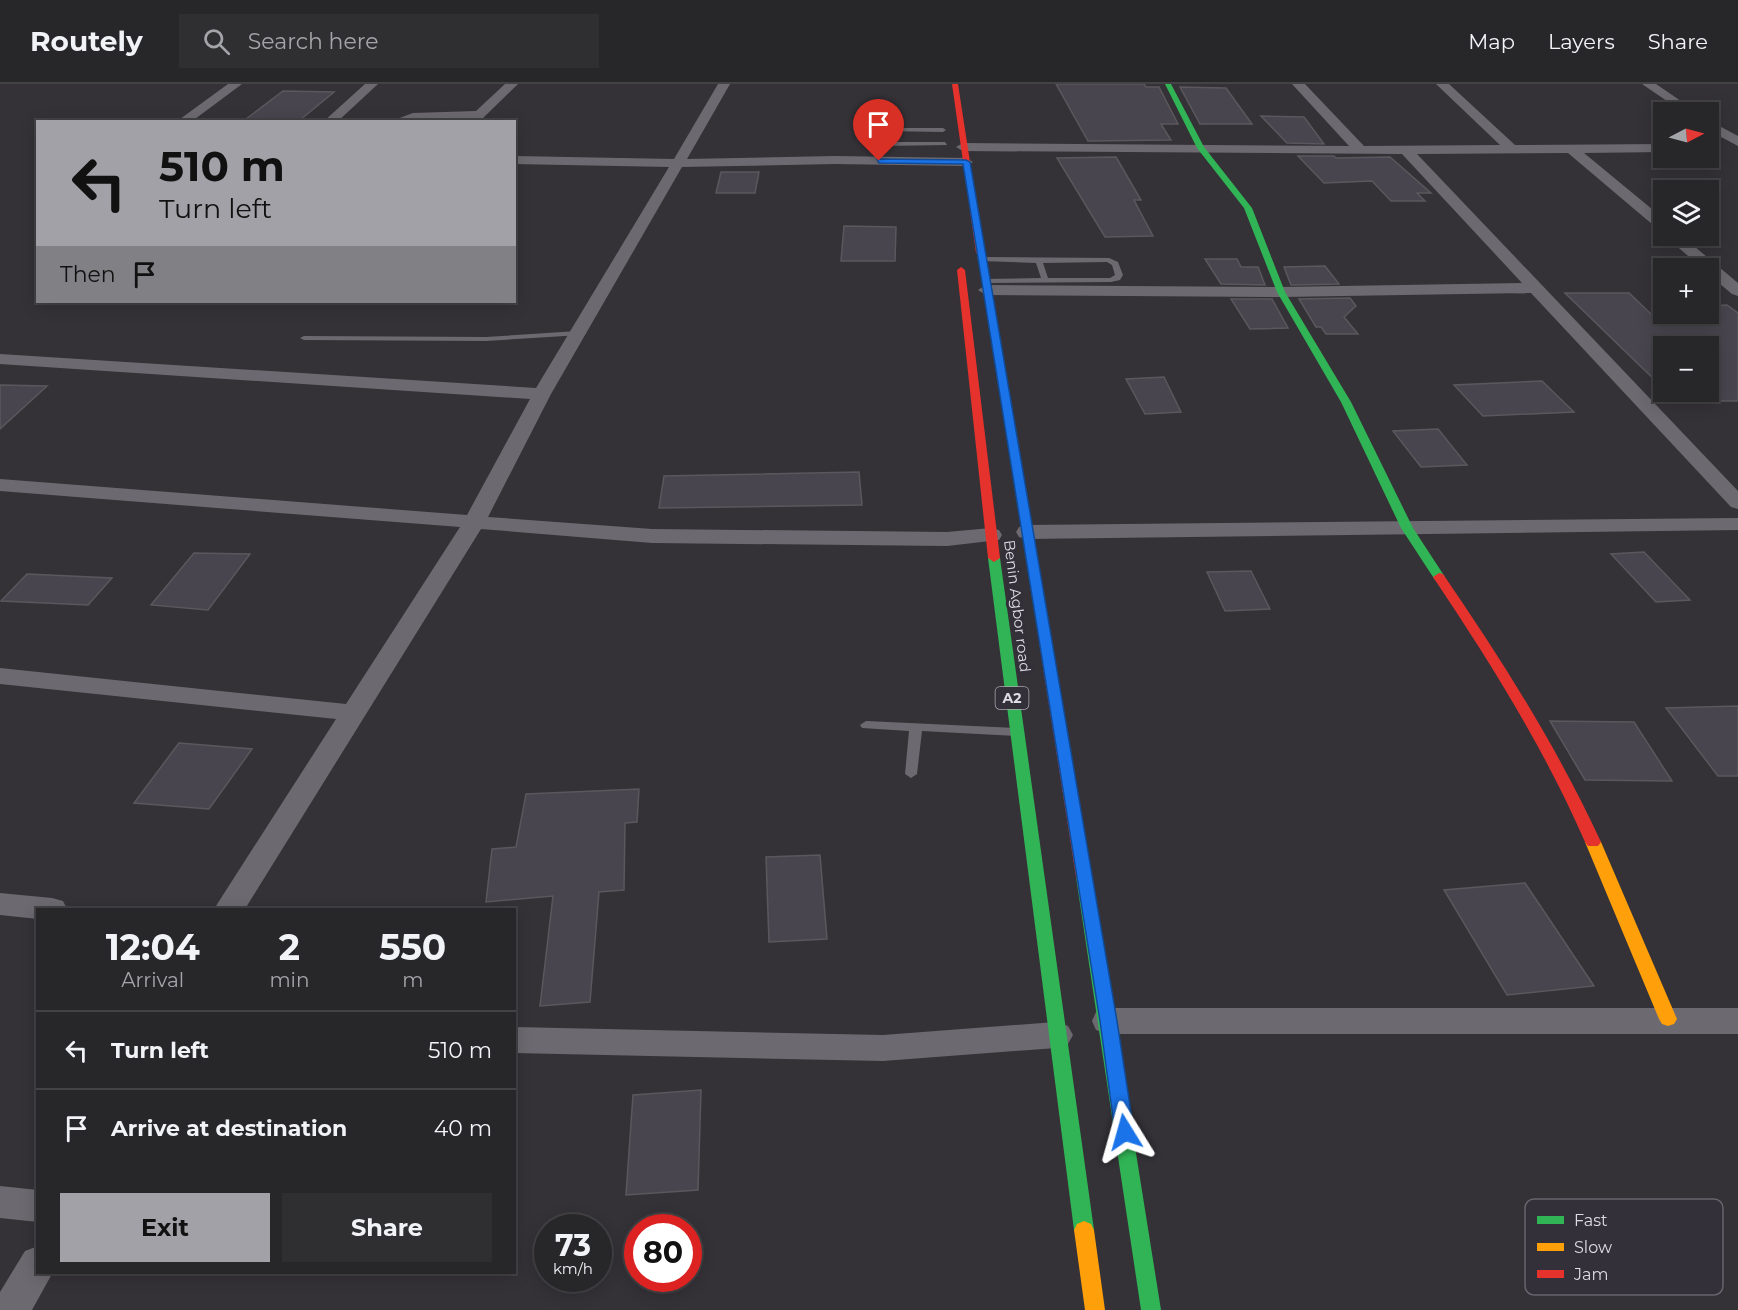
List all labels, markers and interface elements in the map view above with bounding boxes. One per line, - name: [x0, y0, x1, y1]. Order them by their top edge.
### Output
- search box: [179, 14, 599, 68]
- text: Routely: [30, 24, 143, 58]
- icon: search: [200, 25, 233, 58]
- text: Search here: [248, 28, 379, 55]
- text: Map: [1468, 29, 1515, 54]
- text: Layers: [1548, 29, 1615, 54]
- text: Share: [1648, 29, 1708, 54]
- pin: [853, 99, 904, 161]
- north arrow: [1653, 102, 1719, 168]
- map controls: [1653, 102, 1719, 402]
- icon: arrive: [862, 108, 895, 141]
- text: 510 m: [159, 140, 285, 192]
- icon: left: [60, 144, 138, 222]
- button: layers: [1653, 180, 1719, 246]
- text: Turn left: [159, 192, 272, 225]
- icon: arrive: [128, 258, 161, 291]
- button: +: [1653, 258, 1719, 324]
- text: Then: [60, 261, 116, 288]
- button: −: [1653, 336, 1719, 402]
- street label: Benin Agbor road: [1000, 539, 1035, 673]
- road number: A2: [996, 687, 1028, 709]
- text: 12:04: [106, 925, 200, 969]
- text: 2: [279, 925, 300, 969]
- text: 550: [379, 925, 446, 969]
- text: Arrival: [121, 968, 184, 992]
- text: min: [269, 968, 310, 992]
- text: m: [402, 968, 423, 992]
- icon: left: [60, 1034, 93, 1067]
- text: Turn left: [111, 1037, 209, 1064]
- text: 510 m: [428, 1037, 492, 1064]
- position arrow: [1093, 1100, 1157, 1164]
- icon: arrive: [60, 1112, 93, 1145]
- text: Arrive at destination: [111, 1115, 347, 1142]
- text: 40 m: [434, 1115, 492, 1142]
- button: Exit: [60, 1193, 270, 1262]
- button: Share: [282, 1193, 492, 1262]
- legend: [1525, 1199, 1723, 1295]
- text: Fast: [1574, 1211, 1608, 1230]
- speed limit sign: 80: [624, 1214, 702, 1292]
- text: 73: [555, 1227, 591, 1264]
- text: Slow: [1574, 1238, 1612, 1257]
- text: km/h: [553, 1259, 593, 1278]
- text: Jam: [1573, 1265, 1608, 1284]

